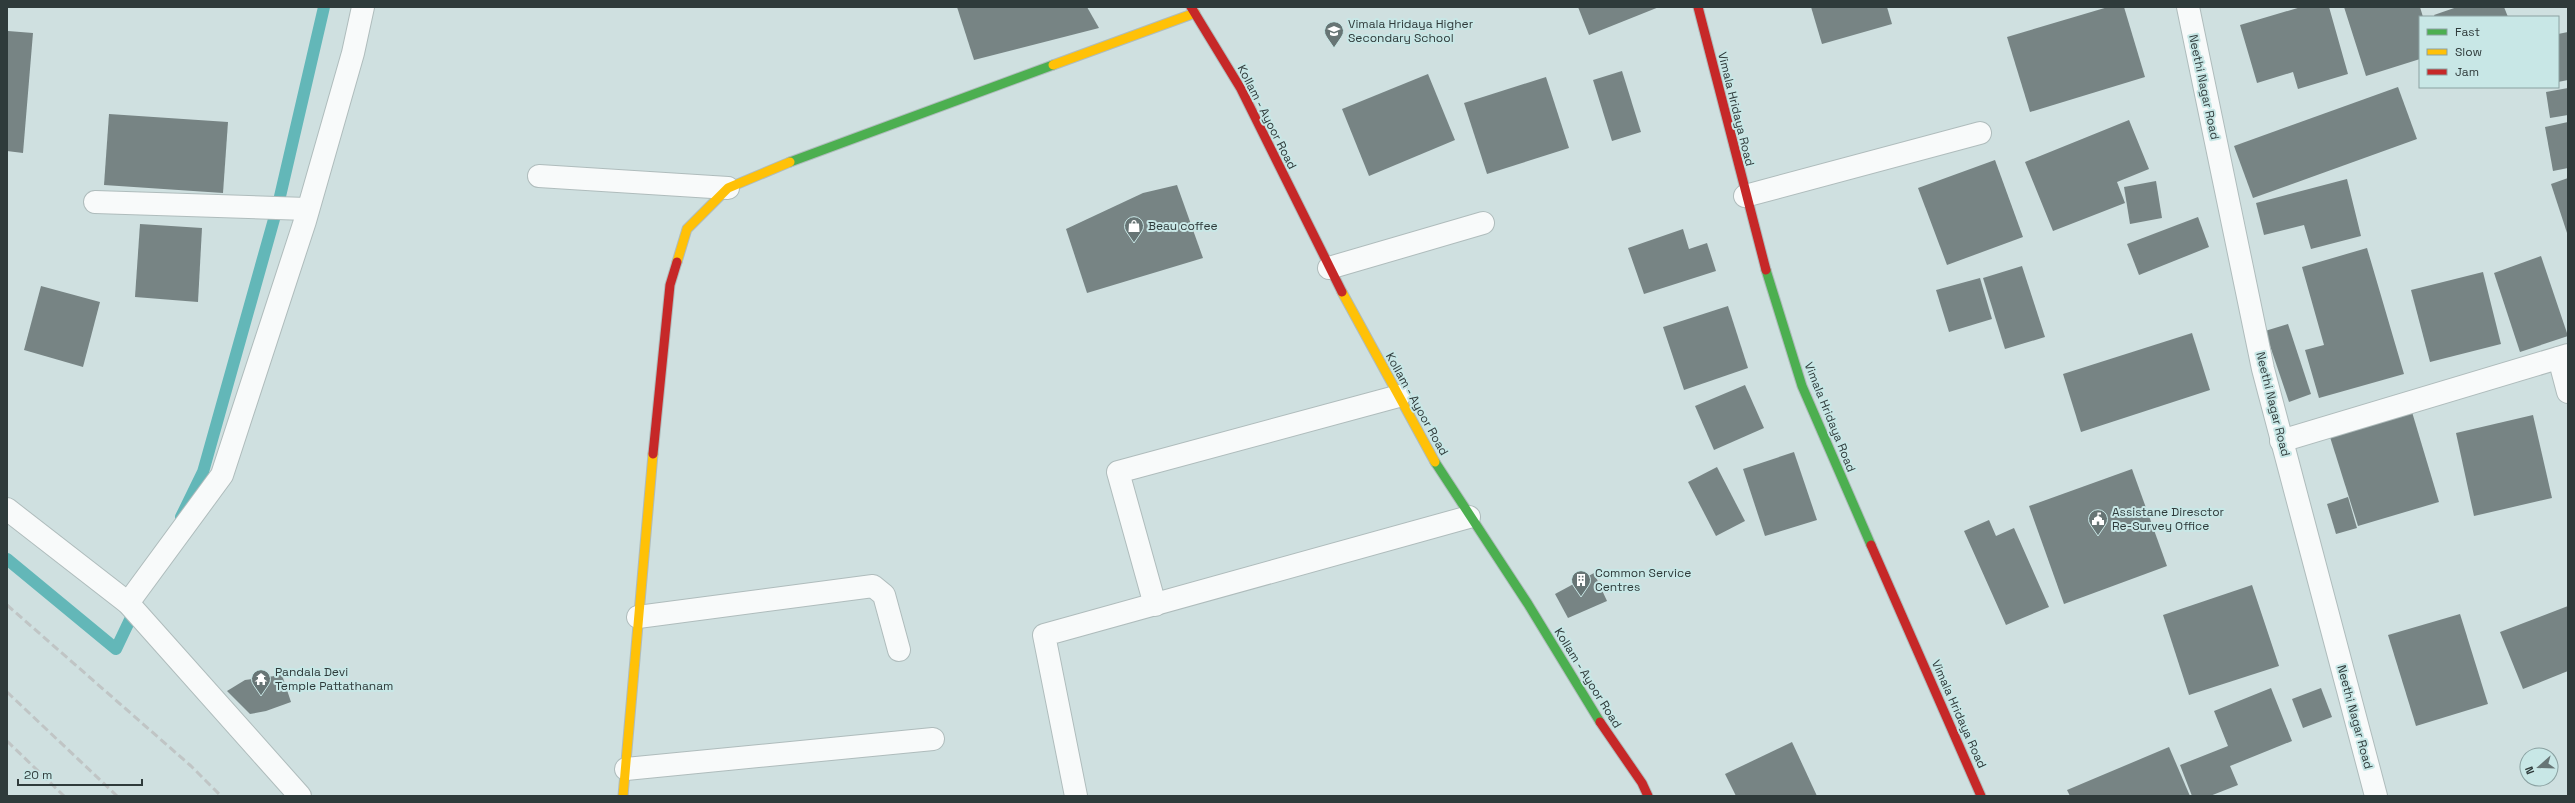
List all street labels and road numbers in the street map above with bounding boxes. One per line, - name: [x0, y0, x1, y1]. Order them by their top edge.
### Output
- street label: Neethi Nagar Road: [2185, 33, 2223, 141]
- street label: Vimala Hridaya Road: [1714, 50, 1758, 168]
- street label: Kollam - Ayoor Road: [1234, 62, 1300, 172]
- street label: Kollam - Ayoor Road: [1382, 350, 1452, 458]
- street label: Neethi Nagar Road: [2252, 350, 2294, 458]
- street label: Vimala Hridaya Road: [1801, 360, 1859, 474]
- street label: Kollam - Ayoor Road: [1551, 625, 1625, 731]
- street label: Vimala Hridaya Road: [1928, 657, 1990, 771]
- street label: Neethi Nagar Road: [2333, 663, 2377, 771]

